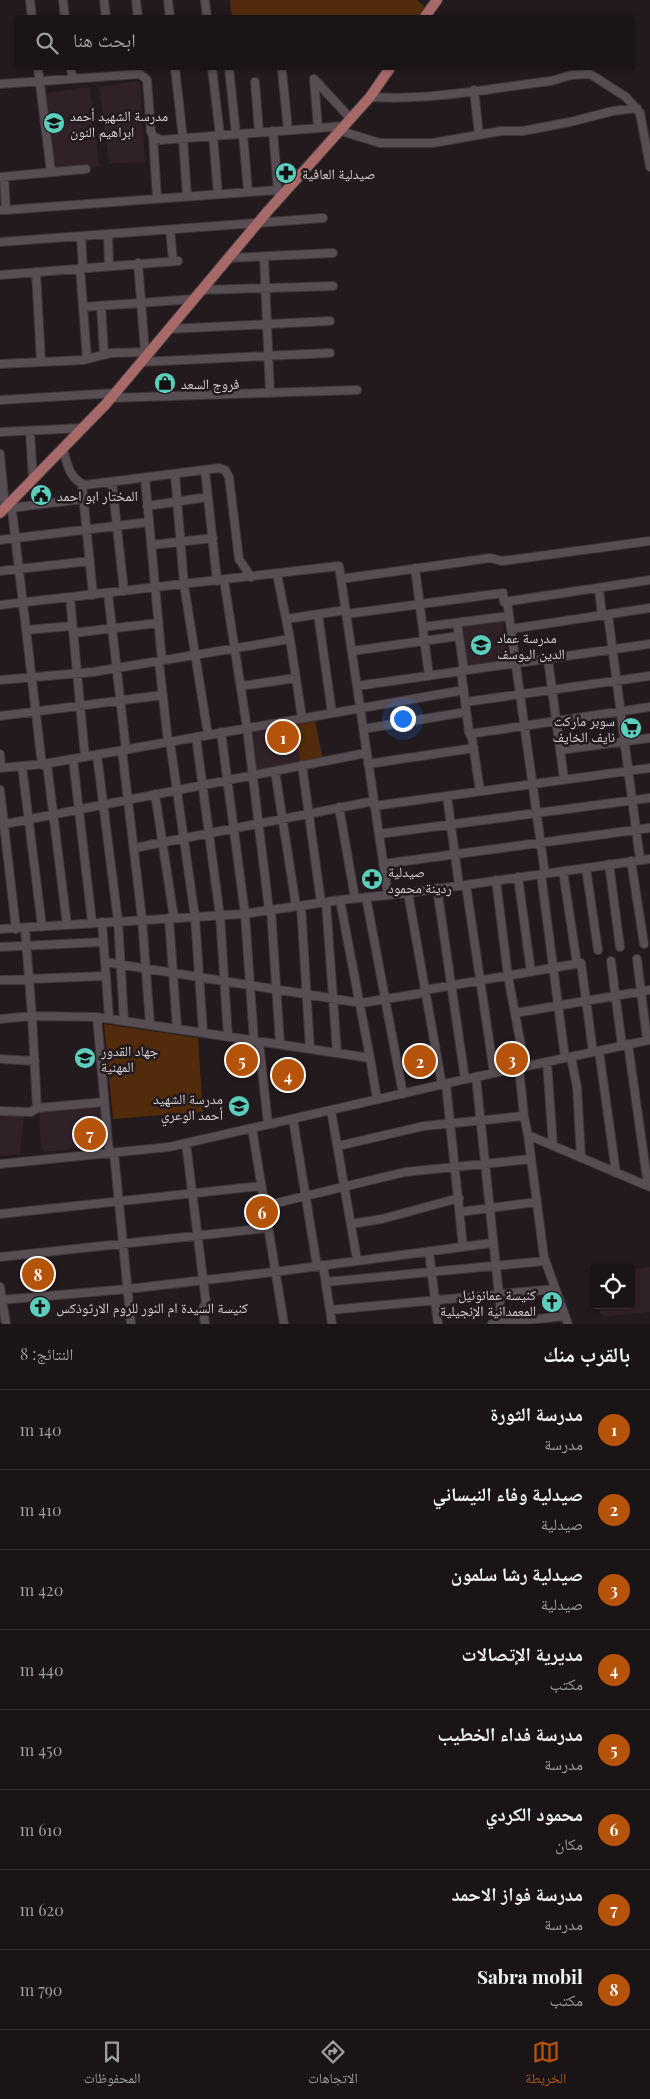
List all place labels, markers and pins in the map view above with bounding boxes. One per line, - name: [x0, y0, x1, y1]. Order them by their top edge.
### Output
- place label: مدرسة الشهيد أحمد ابراهيم النون: [70, 106, 168, 142]
- school or university icon: مدرسة الشهيد أحمد ابراهيم النون: [42, 111, 66, 135]
- pharmacy icon: صيدلية العافية: [274, 161, 298, 185]
- place label: صيدلية العافية: [302, 164, 375, 183]
- shop icon: فروج السعد: [153, 371, 177, 395]
- place label: فروج السعد: [181, 374, 240, 394]
- public building icon: المختار ابو احمد: [29, 483, 53, 507]
- place label: المختار ابو احمد: [57, 486, 138, 505]
- place label: مدرسة عماد الدين اليوسف: [497, 628, 565, 663]
- school or university icon: مدرسة عماد الدين اليوسف: [469, 633, 493, 657]
- place label: سوبر ماركت نايف الخايف: [552, 711, 615, 746]
- supermarket icon: سوبر ماركت نايف الخايف: [619, 716, 643, 740]
- pin: 1: [267, 718, 299, 756]
- place label: صيدلية ردينة محمود: [388, 862, 452, 897]
- pharmacy icon: صيدلية ردينة محمود: [360, 867, 384, 891]
- pin: 3: [496, 1040, 528, 1078]
- place label: جهاد القدور المهنية: [100, 1041, 158, 1076]
- pin: 5: [226, 1041, 258, 1079]
- pin: 2: [404, 1042, 436, 1080]
- school or university icon: جهاد القدور المهنية: [73, 1046, 97, 1070]
- pin: 4: [272, 1056, 304, 1094]
- place label: مدرسة الشهيد أحمد الوعري: [153, 1089, 223, 1126]
- school or university icon: مدرسة الشهيد أحمد الوعري: [227, 1094, 251, 1118]
- pin: 7: [74, 1115, 106, 1153]
- pin: 6: [246, 1193, 278, 1231]
- pin: 8: [22, 1255, 54, 1293]
- place label: كنيسة عمانوئيل المعمدانية الإنجيلية: [440, 1285, 536, 1320]
- church icon: كنيسة عمانوئيل المعمدانية الإنجيلية: [540, 1290, 564, 1314]
- church icon: كنيسة السيدة ام النور للروم الارثوذكس: [28, 1295, 52, 1319]
- place label: كنيسة السيدة ام النور للروم الارثوذكس: [56, 1298, 248, 1318]

